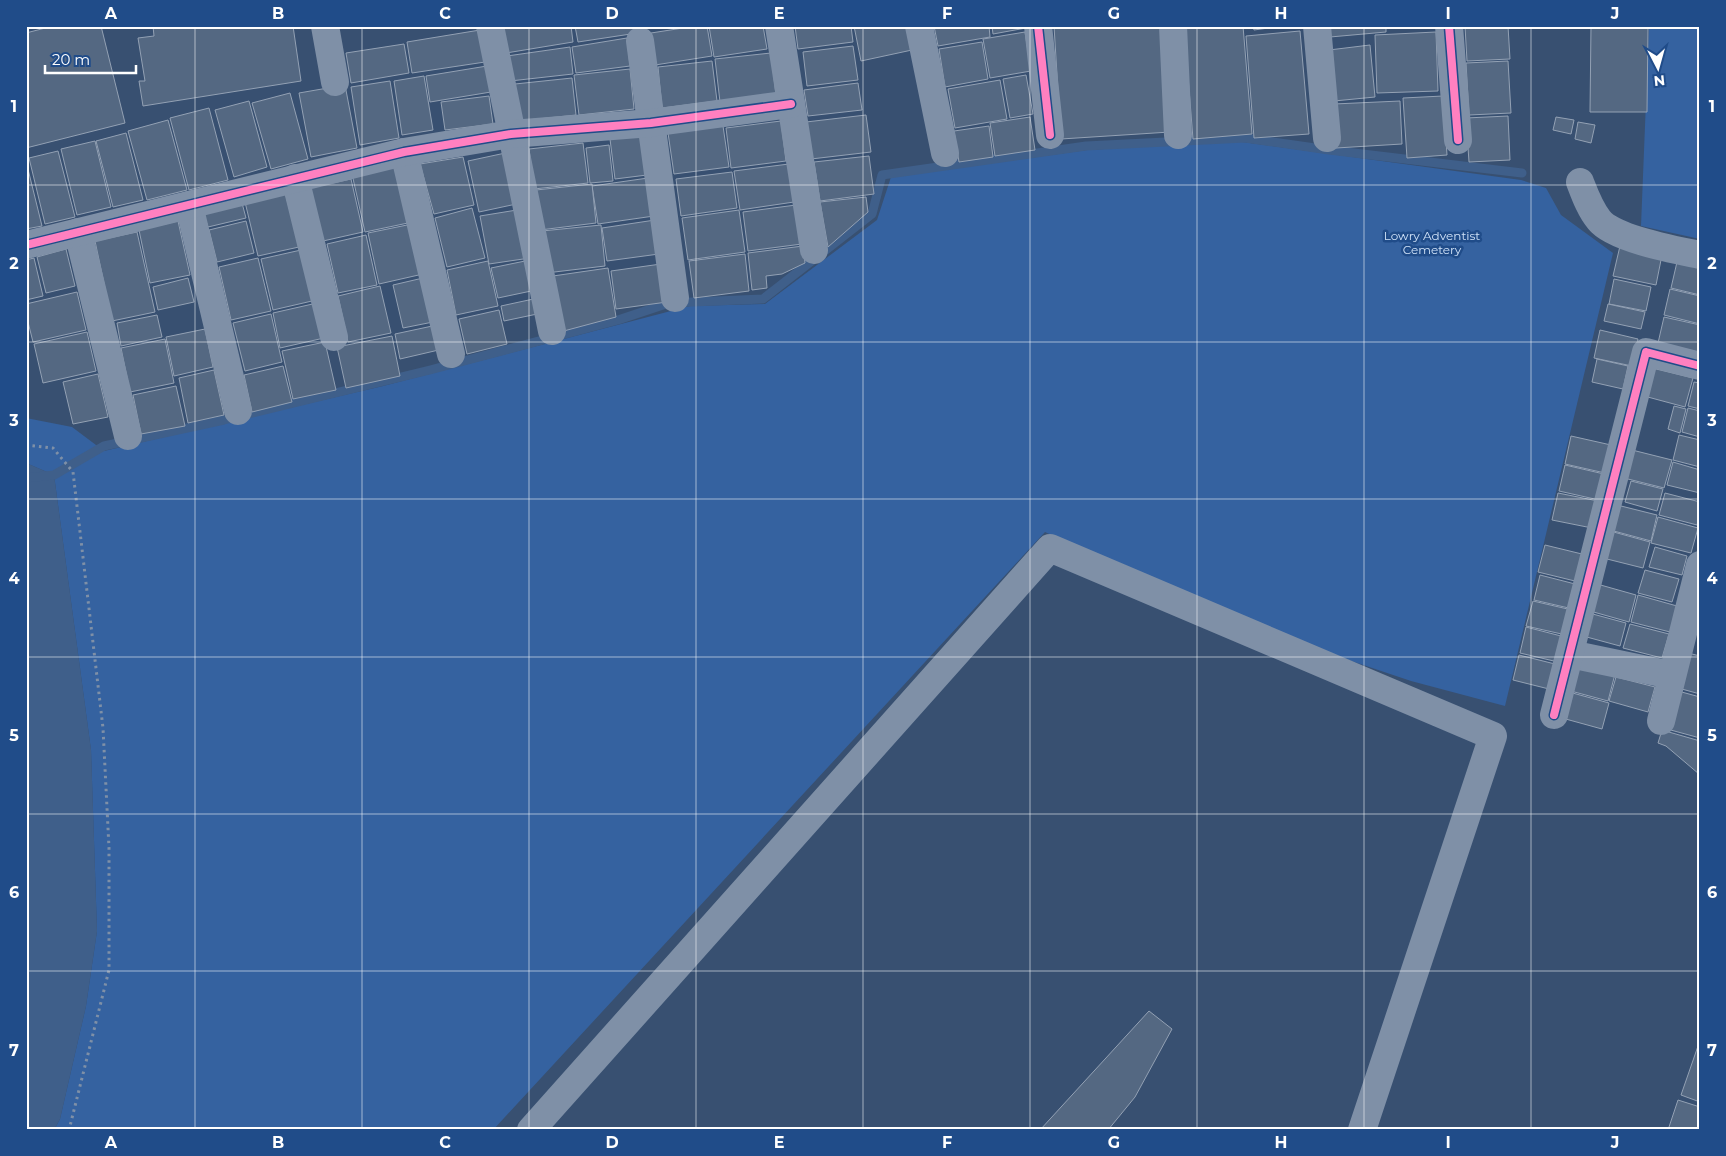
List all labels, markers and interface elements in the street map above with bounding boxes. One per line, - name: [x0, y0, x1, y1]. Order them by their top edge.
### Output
- text: A: [104, 4, 118, 23]
- text: B: [272, 4, 284, 23]
- text: C: [439, 4, 451, 23]
- text: D: [605, 4, 619, 23]
- text: E: [774, 4, 784, 23]
- text: F: [942, 4, 952, 23]
- text: G: [1108, 4, 1120, 23]
- text: H: [1275, 4, 1287, 23]
- text: I: [1445, 4, 1451, 23]
- text: J: [1610, 4, 1619, 23]
- scale bar: [45, 42, 136, 74]
- north arrow: [1634, 42, 1684, 92]
- text: 20 m: [52, 50, 90, 69]
- text: N: [1653, 71, 1666, 90]
- text: 1: [11, 97, 17, 116]
- text: 1: [1709, 97, 1715, 116]
- park label: Lowry Adventist Cemetery: [1384, 228, 1480, 257]
- text: 2: [9, 254, 19, 273]
- text: 2: [1707, 254, 1717, 273]
- text: 3: [8, 411, 19, 430]
- text: 3: [1706, 411, 1717, 430]
- text: 4: [8, 569, 20, 588]
- text: 4: [1706, 569, 1718, 588]
- text: 5: [9, 726, 19, 745]
- text: 5: [1707, 726, 1717, 745]
- text: 6: [9, 883, 19, 902]
- text: 6: [1707, 883, 1717, 902]
- text: 7: [9, 1041, 19, 1060]
- text: 7: [1707, 1041, 1717, 1060]
- text: A: [104, 1133, 118, 1152]
- text: B: [272, 1133, 284, 1152]
- text: C: [439, 1133, 451, 1152]
- text: D: [605, 1133, 619, 1152]
- text: E: [774, 1133, 784, 1152]
- text: F: [942, 1133, 952, 1152]
- text: G: [1108, 1133, 1120, 1152]
- text: H: [1275, 1133, 1287, 1152]
- text: I: [1445, 1133, 1451, 1152]
- text: J: [1610, 1133, 1619, 1152]

